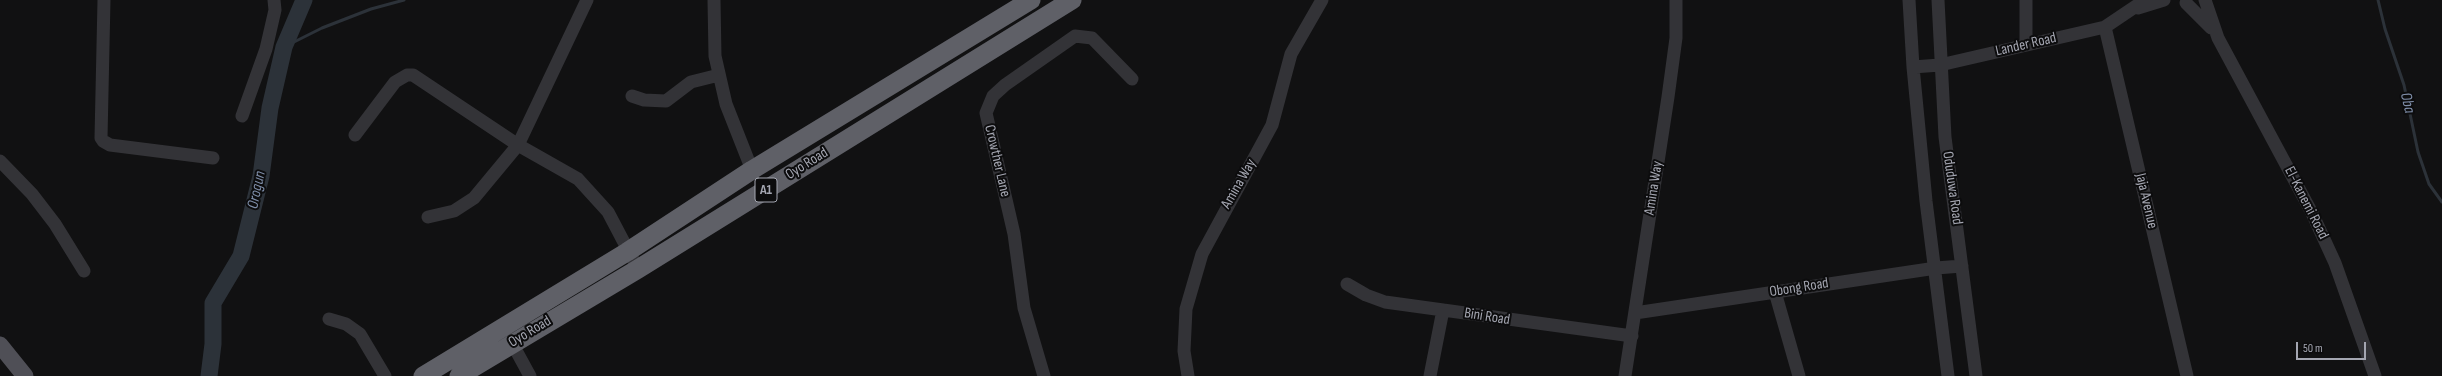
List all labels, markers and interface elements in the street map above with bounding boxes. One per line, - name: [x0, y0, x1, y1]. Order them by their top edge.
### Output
- street label: Lander Road: [1994, 29, 2058, 61]
- water label: Oba: [2395, 91, 2419, 115]
- street label: Crowther Lane: [980, 123, 1014, 199]
- street label: Oyo Road: [782, 144, 832, 184]
- street label: Oduduwa Road: [1938, 150, 1966, 226]
- street label: Amina Way: [1218, 156, 1260, 212]
- street label: Amina Way: [1641, 160, 1667, 216]
- street label: El-Kanemi Road: [2280, 164, 2332, 242]
- water label: Orogun: [244, 169, 270, 211]
- street label: Jaja Avenue: [2131, 172, 2161, 230]
- road number: A1: [755, 178, 777, 202]
- street label: Obong Road: [1768, 274, 1830, 302]
- street label: Bini Road: [1463, 305, 1511, 329]
- street label: Oyo Road: [505, 312, 555, 352]
- scale bar: [2298, 334, 2368, 360]
- text: 50 m: [2303, 341, 2323, 356]

